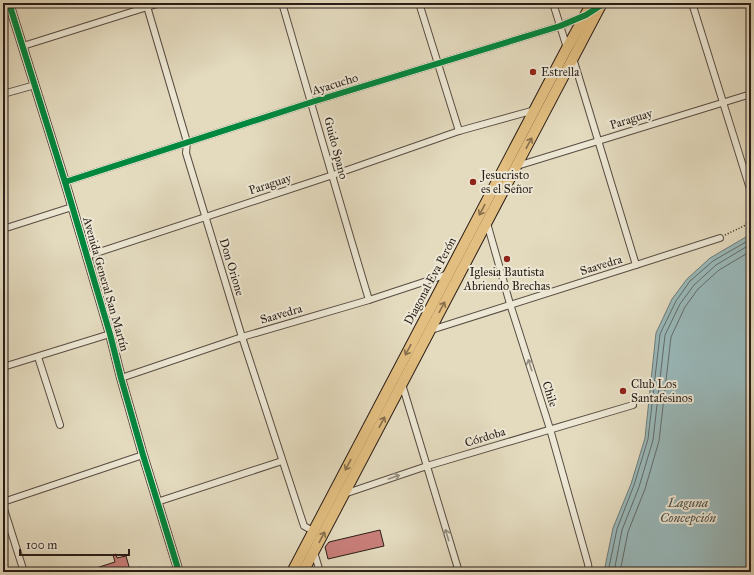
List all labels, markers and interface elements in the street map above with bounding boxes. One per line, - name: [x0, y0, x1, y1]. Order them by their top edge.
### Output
- place label: Estrella: [541, 65, 580, 79]
- marker: Estrella: [528, 67, 538, 77]
- street label: Ayacucho: [309, 70, 360, 98]
- street label: Paraguay: [608, 106, 655, 133]
- street label: Guido Spano: [321, 115, 351, 181]
- one-way arrow: [526, 137, 533, 149]
- place label: Jesucristo es el Señor: [479, 168, 533, 196]
- street label: Paraguay: [247, 170, 294, 198]
- marker: Jesucristo es el Señor: [468, 177, 478, 187]
- one-way arrow: [478, 204, 485, 216]
- street label: Avenida General San Martín: [80, 214, 132, 353]
- street label: Diagonal Eva Perón: [401, 234, 460, 328]
- street label: Don Orione: [217, 237, 247, 297]
- street label: Saavedra: [578, 252, 625, 278]
- marker: Iglesia Bautista Abriendo Brechas: [502, 254, 512, 264]
- place label: Iglesia Bautista Abriendo Brechas: [463, 265, 550, 293]
- street label: Saavedra: [258, 301, 305, 327]
- one-way arrow: [439, 301, 447, 313]
- one-way arrow: [404, 343, 412, 355]
- one-way arrow: [526, 359, 533, 372]
- place label: Club Los Santafesinos: [631, 377, 692, 405]
- street label: Chile: [539, 379, 561, 409]
- marker: Club Los Santafesinos: [618, 386, 628, 396]
- one-way arrow: [379, 417, 386, 429]
- street label: Córdoba: [463, 424, 508, 450]
- one-way arrow: [344, 459, 351, 471]
- one-way arrow: [388, 473, 401, 480]
- water label: Laguna Concepción: [660, 495, 716, 526]
- one-way arrow: [443, 528, 450, 541]
- scale bar: [20, 531, 129, 557]
- one-way arrow: [318, 532, 326, 544]
- text: 100 m: [26, 538, 57, 552]

